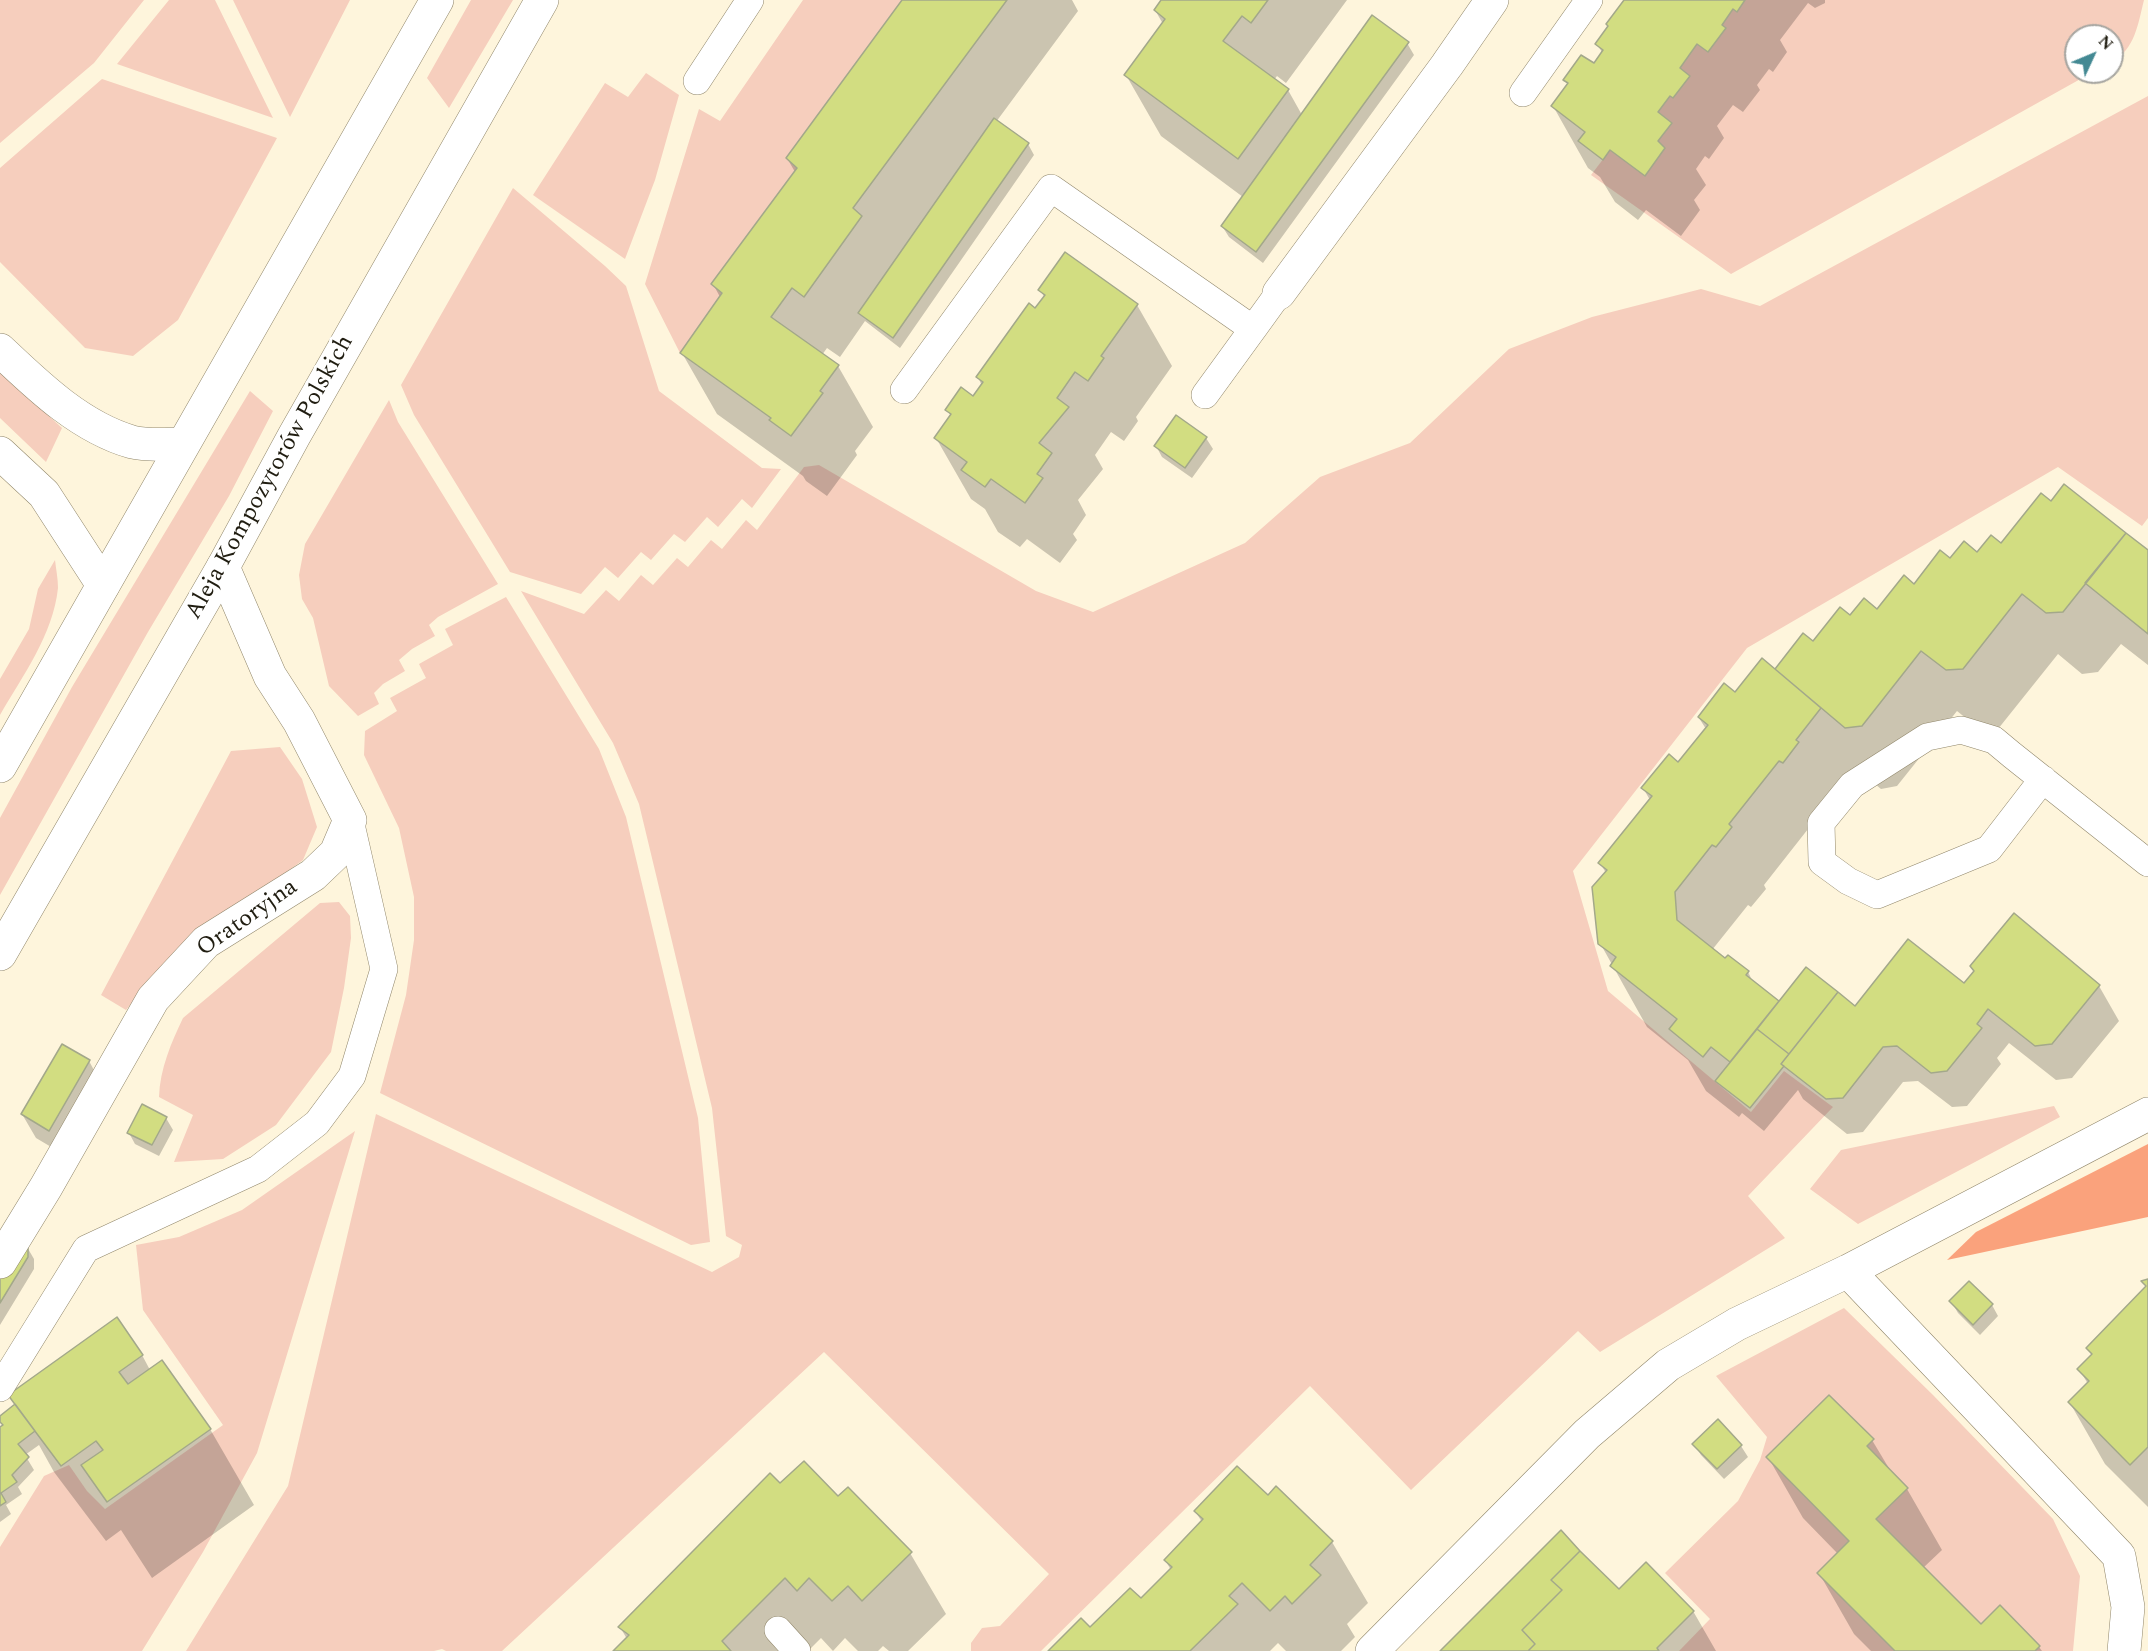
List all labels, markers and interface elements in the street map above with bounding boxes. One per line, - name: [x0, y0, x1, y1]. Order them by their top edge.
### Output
- north arrow: [2064, 24, 2124, 84]
- text: N: [2092, 30, 2119, 56]
- street label: Aleja Kompozytorów Polskich: [181, 331, 361, 625]
- street label: Oratoryjna: [192, 874, 304, 964]

